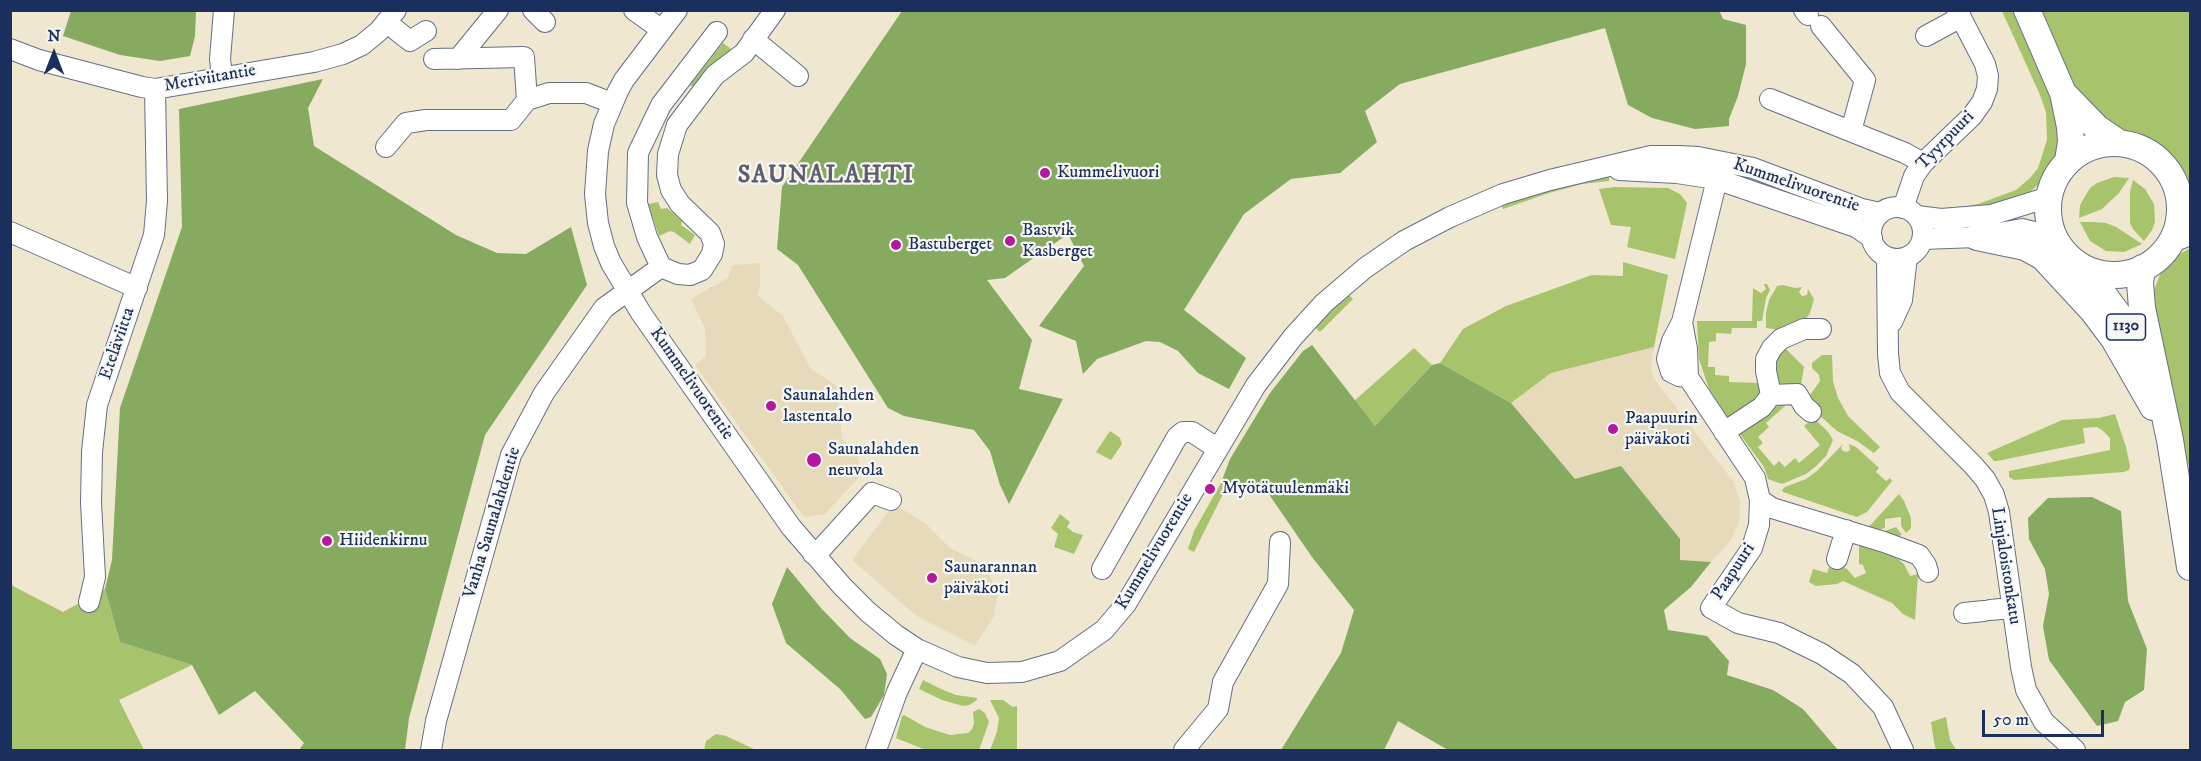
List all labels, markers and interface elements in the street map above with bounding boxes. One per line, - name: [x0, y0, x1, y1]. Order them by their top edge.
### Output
- north arrow: [24, 24, 84, 84]
- text: N: [47, 26, 61, 46]
- street label: Meriviitantie: [162, 60, 258, 98]
- street label: Tyyrpuuri: [1912, 107, 1980, 175]
- street label: Kummelivuorentie: [1730, 154, 1862, 218]
- place label: Kummelivuori: [1057, 162, 1159, 184]
- district label: SAUNALAHTI: [738, 163, 914, 191]
- marker: Kummelivuori: [1038, 166, 1052, 180]
- place label: Bastvik Kasberget: [1022, 220, 1093, 262]
- place label: Bastuberget: [908, 234, 992, 256]
- marker: Bastvik Kasberget: [1003, 234, 1017, 248]
- marker: Bastuberget: [889, 238, 903, 252]
- street label: Eteläviitta: [96, 305, 140, 383]
- road number: 1130: [2106, 314, 2146, 340]
- street label: Kummelivuorentie: [644, 324, 738, 444]
- place label: Saunalahden lastentalo: [783, 385, 874, 428]
- marker: Saunalahden lastentalo: [764, 399, 778, 413]
- place label: Paapuurin päiväkoti: [1625, 408, 1698, 450]
- marker: Paapuurin päiväkoti: [1606, 422, 1620, 436]
- place label: Saunalahden neuvola: [828, 439, 919, 482]
- street label: Vanha Saunalahdentie: [460, 445, 526, 601]
- marker: Saunalahden neuvola: [805, 451, 823, 469]
- place label: Myötätuulenmäki: [1222, 478, 1349, 500]
- marker: Myötätuulenmäki: [1203, 482, 1217, 496]
- street label: Kummelivuorentie: [1112, 490, 1198, 614]
- street label: Linjaloistonkatu: [1985, 506, 2025, 626]
- place label: Hiidenkirnu: [339, 530, 428, 552]
- marker: Hiidenkirnu: [320, 534, 334, 548]
- street label: Paapuuri: [1708, 539, 1760, 605]
- place label: Saunarannan päiväkoti: [944, 557, 1037, 600]
- marker: Saunarannan päiväkoti: [925, 571, 939, 585]
- scale bar: [1985, 698, 2106, 736]
- text: 50 m: [1993, 709, 2029, 731]

